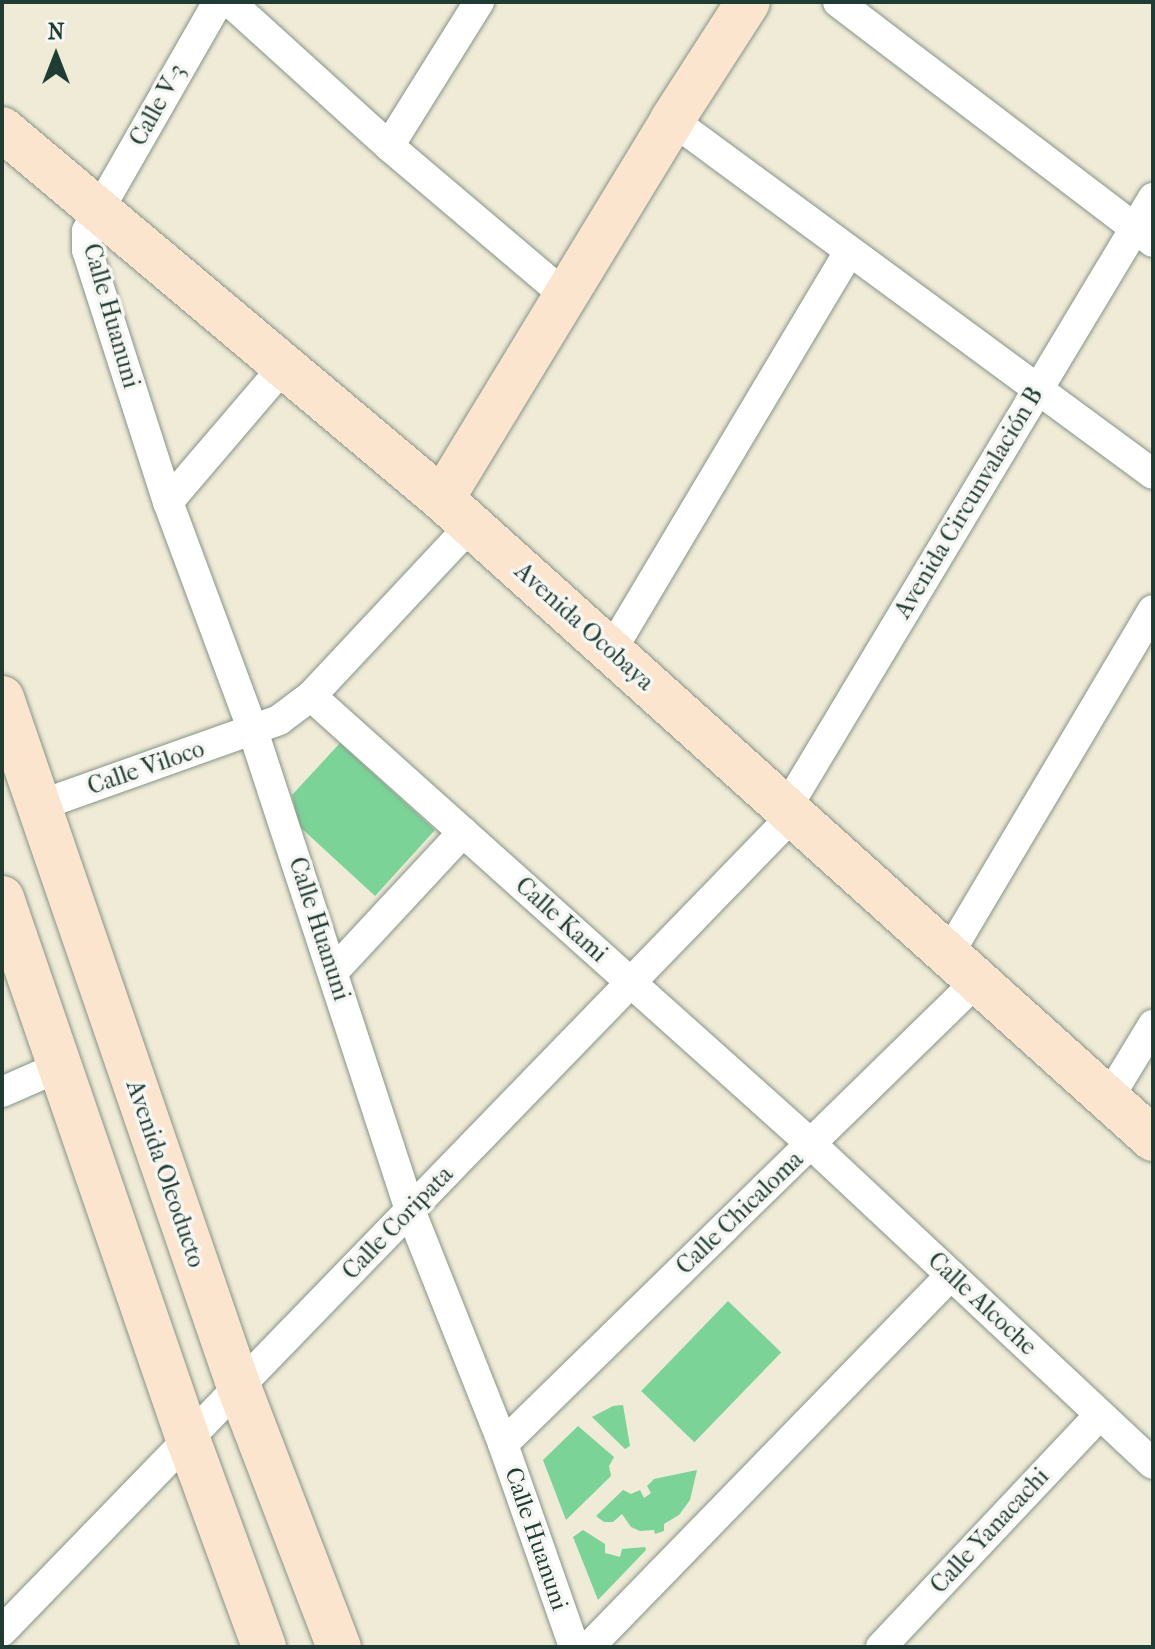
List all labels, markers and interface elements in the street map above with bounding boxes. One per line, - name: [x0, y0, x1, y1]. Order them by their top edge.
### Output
- north arrow: [16, 16, 96, 96]
- text: N: [48, 19, 64, 45]
- street label: Calle V-3: [124, 59, 192, 151]
- street label: Calle Huanuni: [77, 240, 145, 392]
- street label: Avenida Circunvalación B: [889, 382, 1049, 624]
- street label: Avenida Ocobaya: [509, 557, 659, 697]
- street label: Calle Viloco: [84, 735, 208, 801]
- street label: Calle Huanuni: [282, 854, 356, 1004]
- street label: Calle Kami: [509, 871, 613, 969]
- street label: Avenida Oleoducto: [119, 1077, 211, 1271]
- street label: Calle Chicaloma: [671, 1145, 809, 1281]
- street label: Calle Coripata: [337, 1160, 459, 1286]
- street label: Calle Alcoche: [922, 1246, 1042, 1362]
- street label: Calle Yanacachi: [925, 1462, 1055, 1600]
- street label: Calle Huanuni: [498, 1464, 574, 1614]

